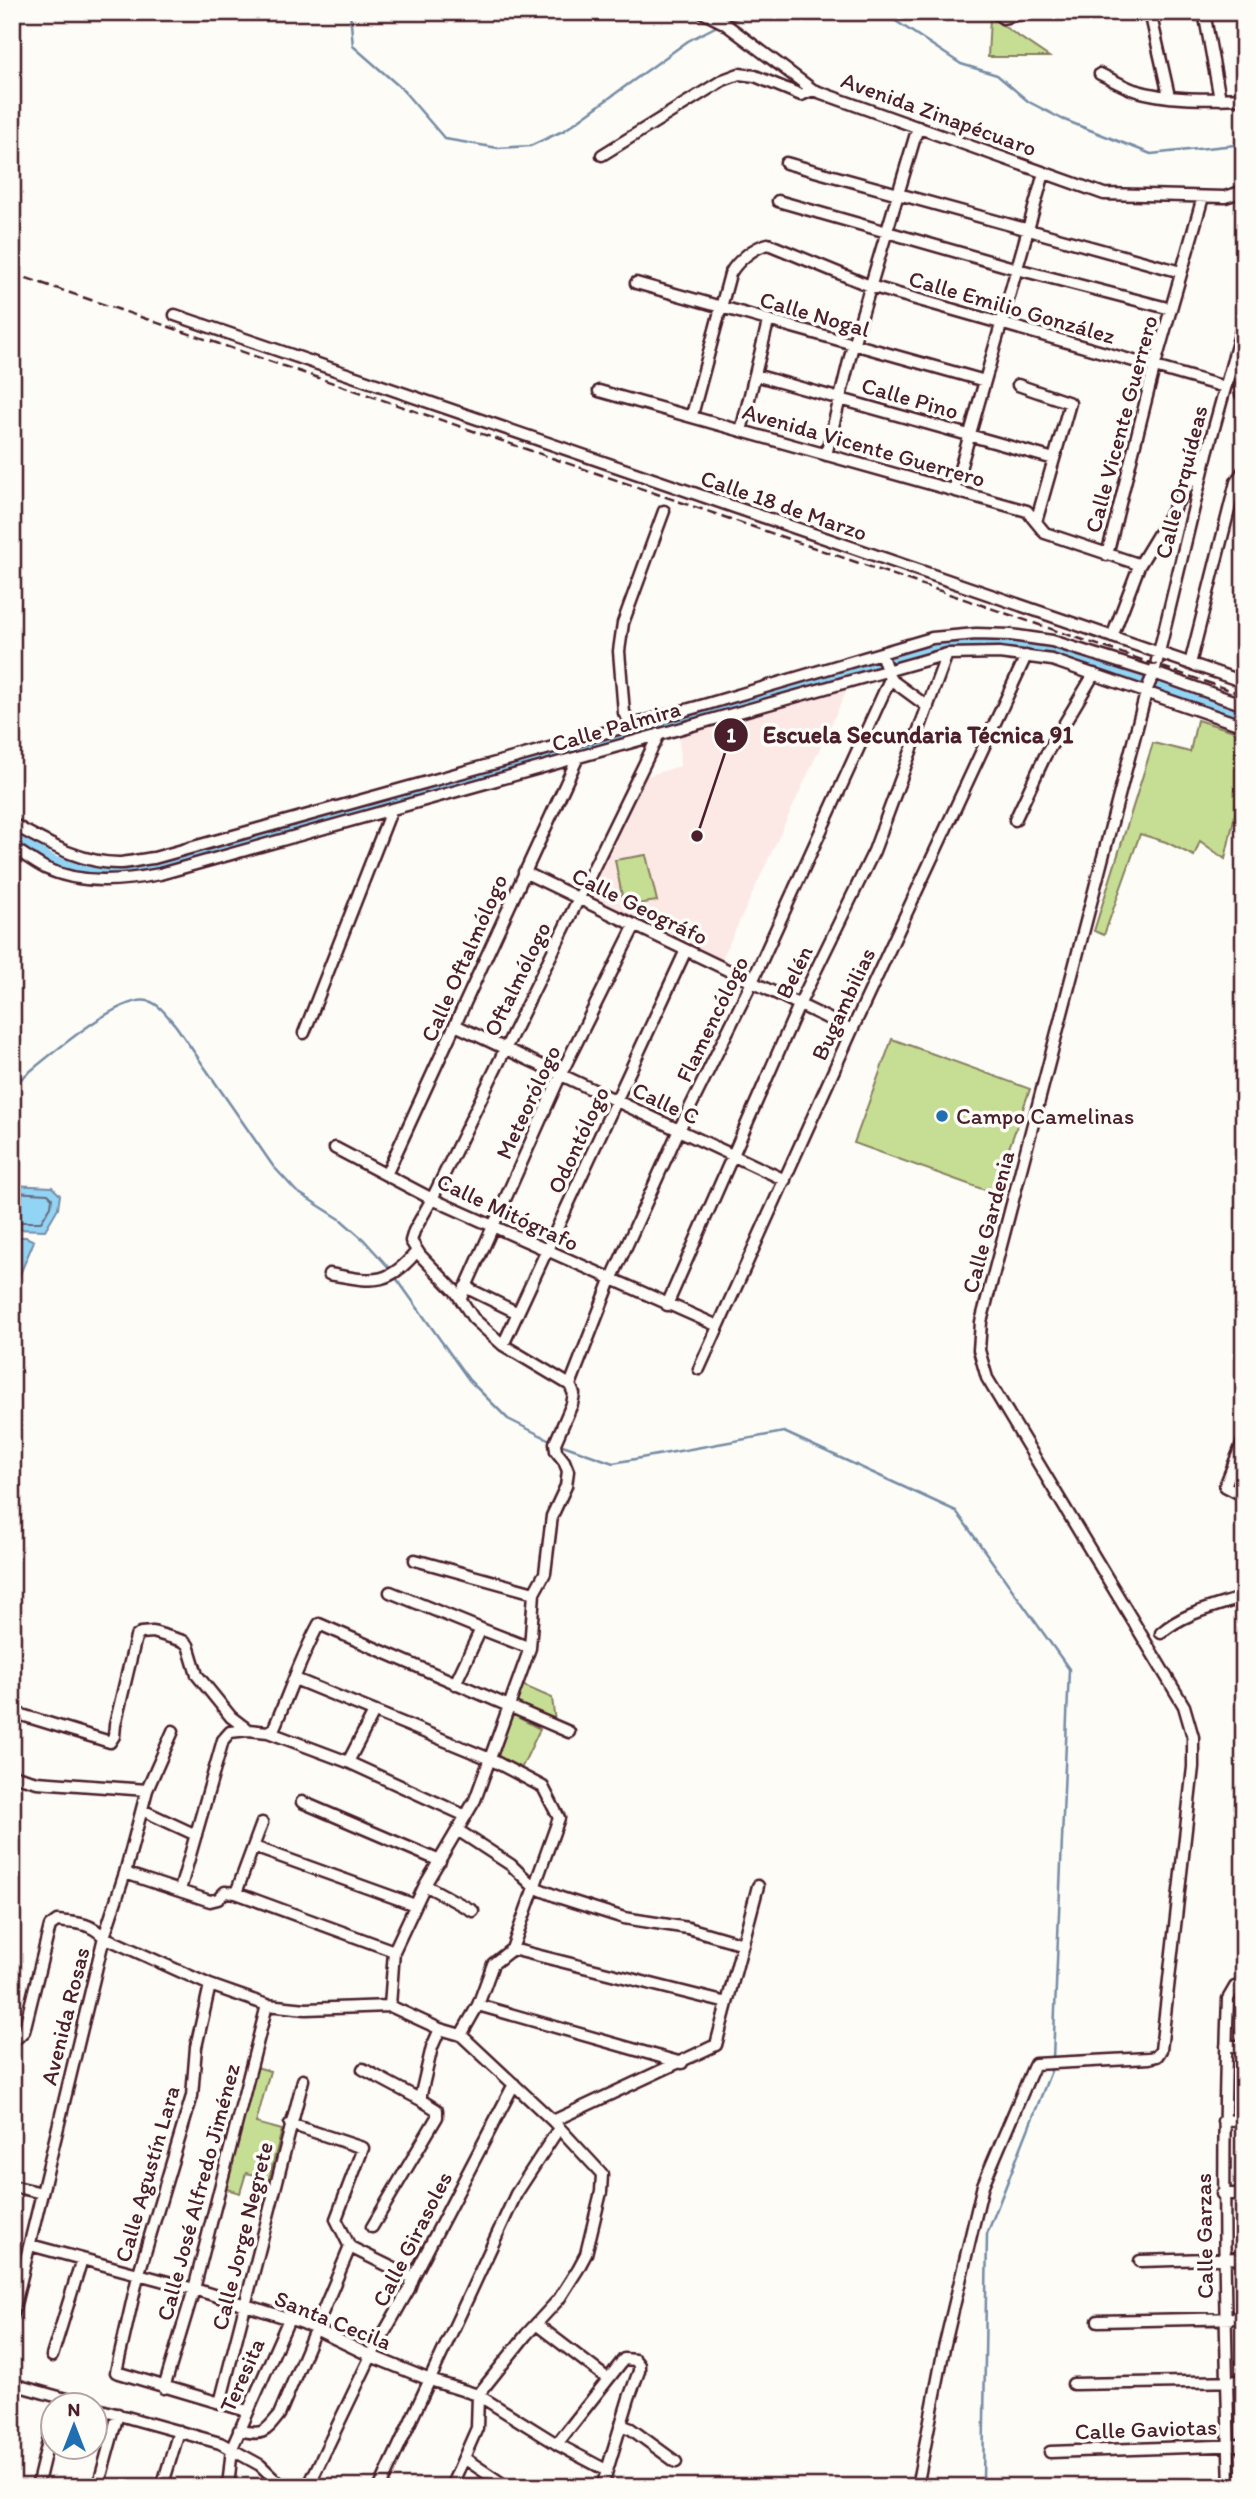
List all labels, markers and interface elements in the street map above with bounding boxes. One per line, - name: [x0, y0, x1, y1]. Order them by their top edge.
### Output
- street label: Avenida Zinapécuaro: [838, 66, 1040, 162]
- street label: Calle Emilio González: [906, 264, 1119, 350]
- street label: Calle Nogal: [757, 285, 874, 343]
- street label: Calle Vicente Guerrero: [1079, 312, 1163, 536]
- street label: Calle Pino: [858, 371, 962, 425]
- street label: Avenida Vicente Guerrero: [739, 397, 989, 493]
- street label: Calle Orquídeas: [1148, 402, 1214, 562]
- street label: Calle 18 de Marzo: [697, 463, 871, 547]
- street label: Calle Palmira: [548, 694, 684, 758]
- callout: Escuela Secundaria Técnica 91: [714, 712, 1086, 757]
- text: Escuela Secundaria Técnica 91: [763, 720, 1074, 749]
- text: 1: [726, 722, 736, 747]
- street label: Calle Geográfo: [567, 861, 713, 951]
- street label: Calle Oftalmólogo: [414, 870, 514, 1046]
- street label: Oftalmólogo: [477, 917, 557, 1041]
- street label: Belén: [769, 941, 819, 1003]
- street label: Bugambilias: [805, 943, 881, 1065]
- street label: Flamencólogo: [669, 951, 755, 1087]
- street label: Meteorólogo: [489, 1041, 567, 1163]
- street label: Calle C: [628, 1075, 704, 1131]
- street label: Odontólogo: [541, 1082, 615, 1198]
- place label: Campo Camelinas: [956, 1102, 1134, 1130]
- marker: Campo Camelinas: [934, 1108, 950, 1124]
- street label: Calle Gardenia: [956, 1148, 1020, 1296]
- street label: Calle Mitógrafo: [432, 1167, 584, 1257]
- street label: Avenida Rosas: [34, 1944, 96, 2088]
- street label: Calle José Alfredo Jiménez: [150, 2060, 246, 2324]
- street label: Calle Agustín Lara: [108, 2083, 186, 2265]
- street label: Calle Jorge Negrete: [205, 2139, 279, 2333]
- street label: Calle Girasoles: [366, 2166, 458, 2312]
- street label: Calle Garzas: [1189, 2173, 1219, 2299]
- street label: Santa Cecila: [271, 2284, 395, 2356]
- street label: Teresita: [213, 2334, 271, 2416]
- north arrow: [38, 2390, 108, 2460]
- text: N: [68, 2398, 80, 2421]
- street label: Calle Gaviotas: [1074, 2413, 1218, 2445]

